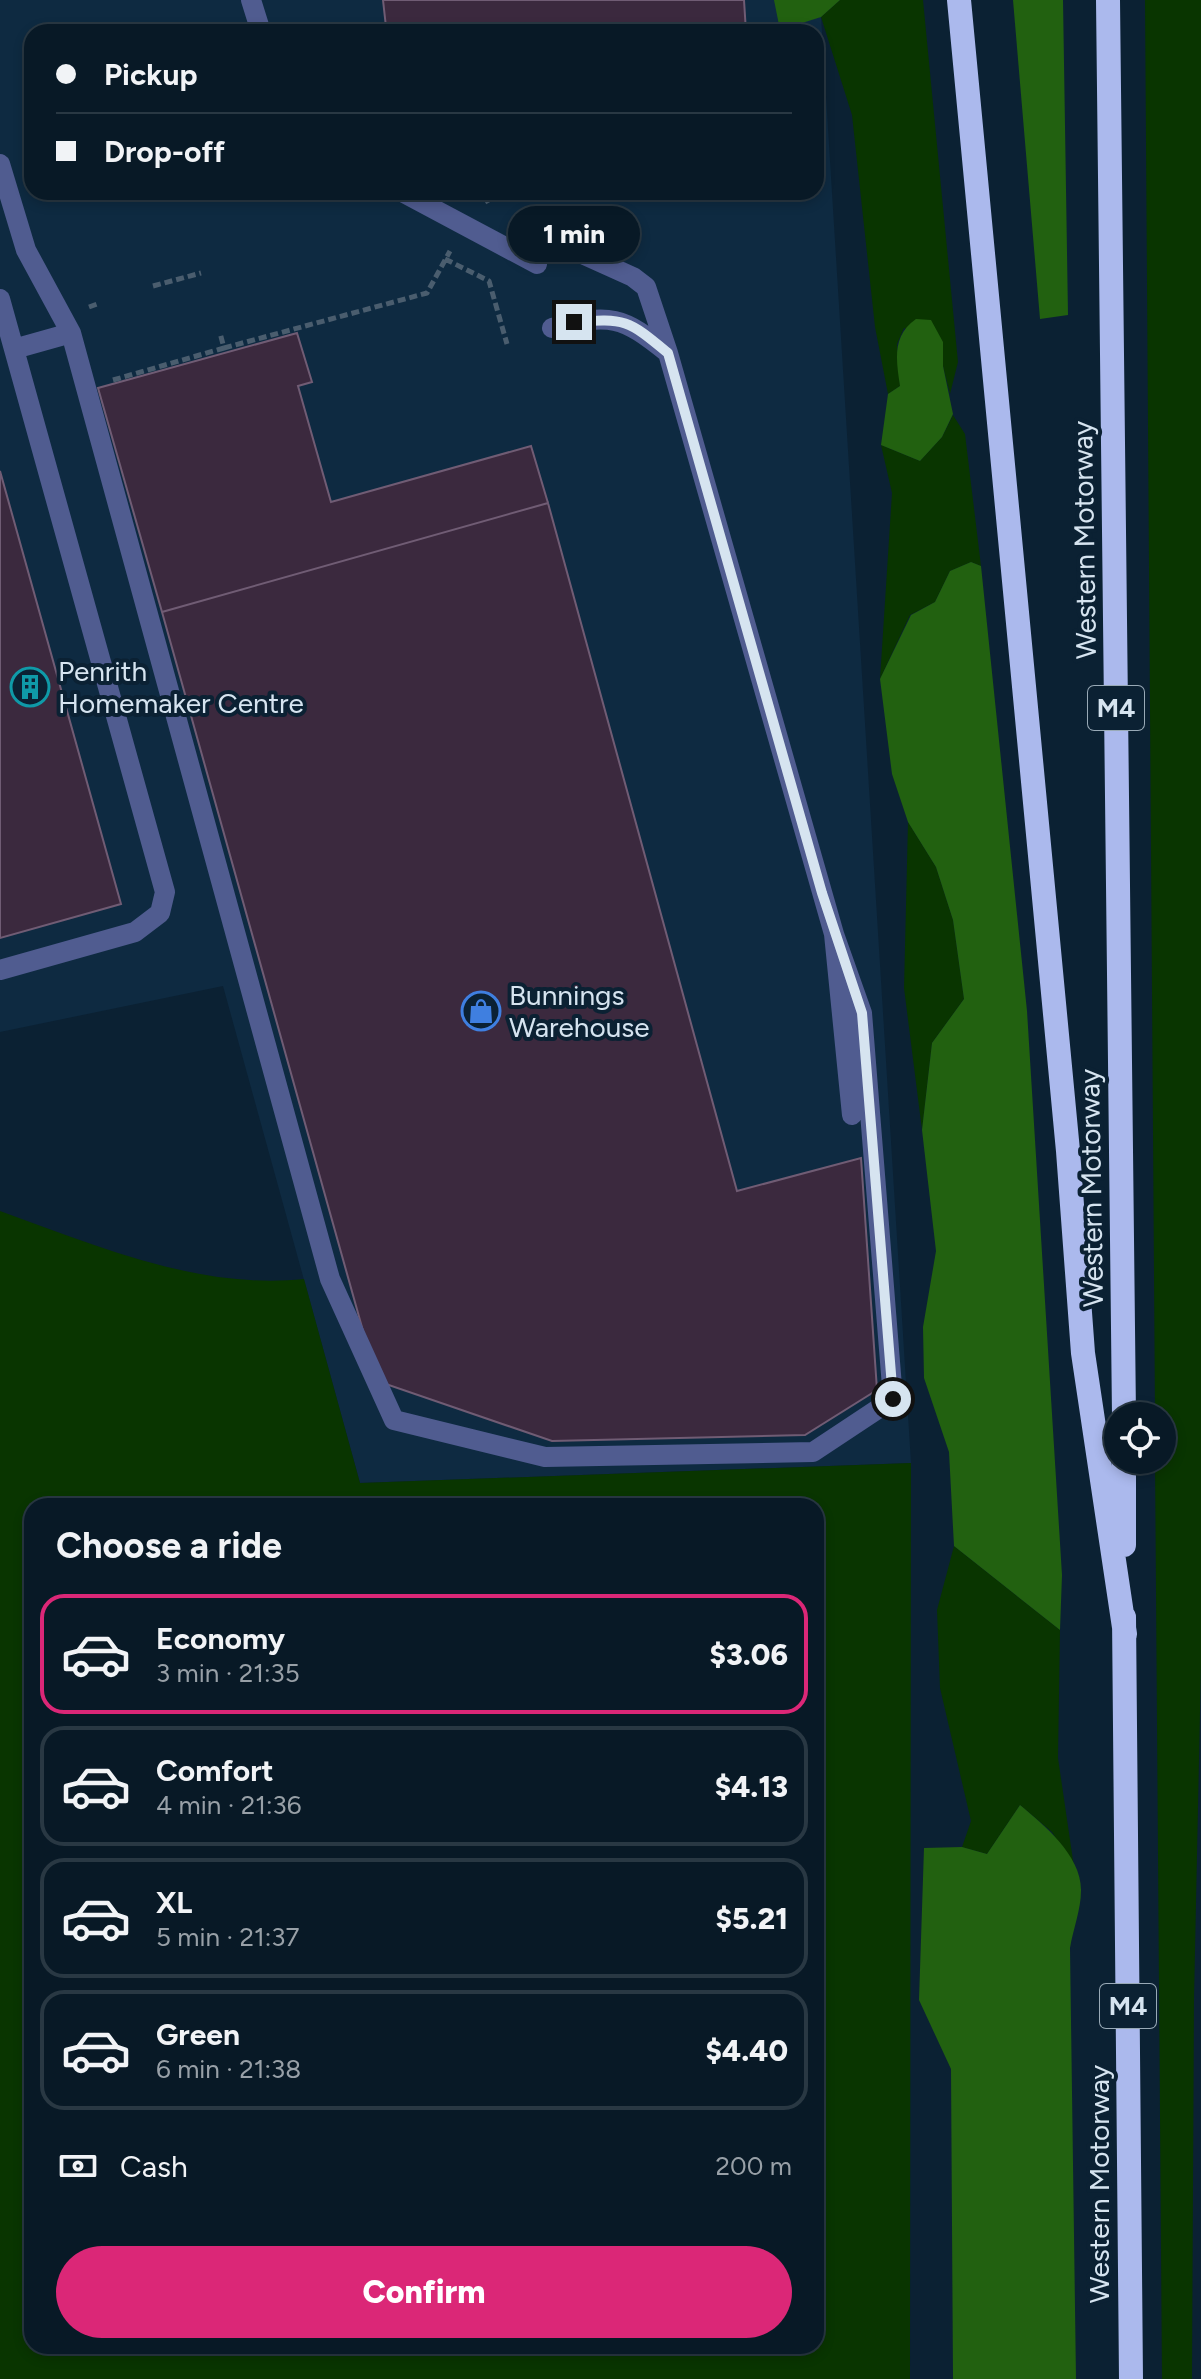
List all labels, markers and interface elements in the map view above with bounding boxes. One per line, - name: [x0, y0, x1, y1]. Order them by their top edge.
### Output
- text: Pickup: [104, 56, 198, 93]
- text: Drop-off: [104, 133, 225, 170]
- callout: 1 min: [508, 206, 640, 262]
- text: 1 min: [543, 218, 605, 250]
- route end: [556, 304, 592, 340]
- street label: Western Motorway: [1065, 420, 1103, 660]
- place label: Penrith Homemaker Centre: [58, 654, 304, 720]
- building icon: Penrith Homemaker Centre: [9, 666, 51, 708]
- road number: M4: [1088, 686, 1144, 730]
- place label: Bunnings Warehouse: [509, 978, 650, 1044]
- shop icon: Bunnings Warehouse: [460, 990, 502, 1032]
- street label: Western Motorway: [1072, 1068, 1110, 1308]
- route start: [875, 1381, 911, 1417]
- map controls: [1104, 1402, 1176, 1474]
- button: locate: [1104, 1402, 1176, 1474]
- text: Choose a ride: [56, 1524, 282, 1567]
- icon: car: [60, 1618, 132, 1690]
- text: Economy: [156, 1620, 285, 1657]
- text: $3.06: [710, 1636, 788, 1673]
- text: 3 min · 21:35: [156, 1657, 300, 1689]
- icon: car: [60, 1750, 132, 1822]
- text: Comfort: [156, 1752, 274, 1789]
- text: $4.13: [715, 1768, 788, 1805]
- text: 4 min · 21:36: [156, 1789, 301, 1821]
- icon: car: [60, 1882, 132, 1954]
- text: XL: [156, 1884, 192, 1921]
- text: $5.21: [716, 1900, 788, 1937]
- text: 5 min · 21:37: [156, 1921, 299, 1953]
- road number: M4: [1100, 1984, 1156, 2028]
- icon: car: [60, 2014, 132, 2086]
- text: Green: [156, 2016, 240, 2053]
- text: $4.40: [706, 2032, 788, 2069]
- text: 6 min · 21:38: [156, 2053, 301, 2085]
- street label: Western Motorway: [1082, 2065, 1116, 2303]
- icon: cash: [56, 2144, 100, 2188]
- text: Cash: [120, 2148, 188, 2185]
- text: 200 m: [716, 2150, 792, 2182]
- button: Confirm: [56, 2246, 792, 2338]

